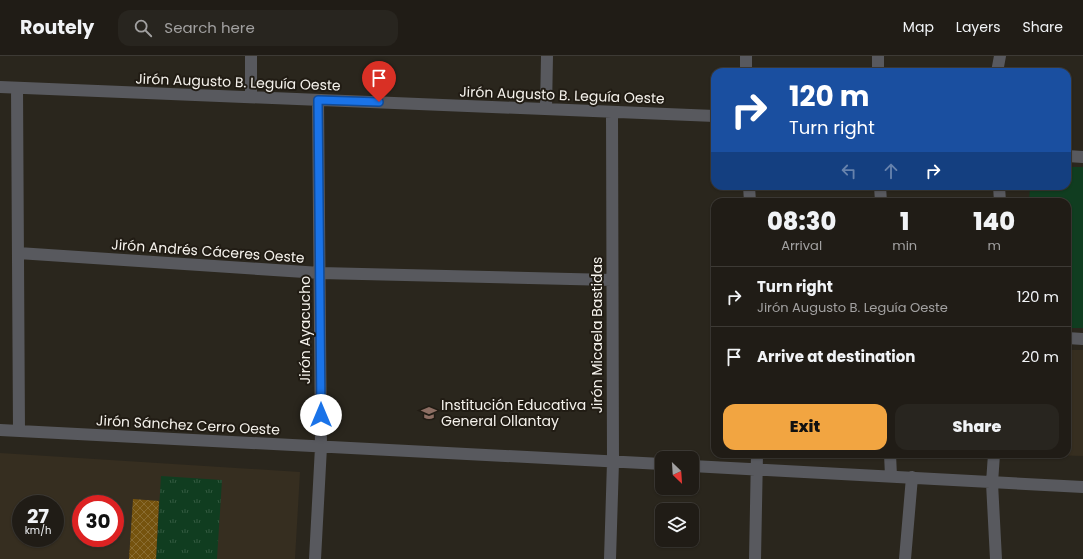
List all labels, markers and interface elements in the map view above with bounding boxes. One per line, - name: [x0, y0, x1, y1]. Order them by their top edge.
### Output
- search box: [118, 10, 398, 46]
- text: Routely: [20, 14, 94, 41]
- icon: search: [132, 17, 154, 39]
- text: Search here: [164, 17, 255, 38]
- text: Map: [903, 17, 934, 37]
- text: Layers: [956, 17, 1000, 37]
- text: Share: [1022, 17, 1063, 37]
- pin: [362, 61, 396, 102]
- icon: arrive: [368, 67, 390, 89]
- street label: Jirón Augusto B. Leguía Oeste: [135, 68, 341, 96]
- text: 120 m: [789, 77, 869, 116]
- street label: Jirón Augusto B. Leguía Oeste: [459, 81, 665, 109]
- icon: right: [723, 84, 775, 136]
- text: Turn right: [789, 115, 875, 140]
- icon: left: [838, 160, 860, 182]
- icon: ahead: [880, 160, 902, 182]
- icon: right: [922, 160, 944, 182]
- text: 08:30: [767, 205, 836, 238]
- text: 1: [900, 205, 909, 238]
- text: 140: [973, 205, 1015, 238]
- street label: Jirón Andrés Cáceres Oeste: [111, 234, 306, 268]
- text: Arrival: [781, 236, 822, 255]
- text: min: [892, 236, 917, 255]
- text: m: [987, 236, 1001, 255]
- street label: Jirón Micaela Bastidas: [587, 257, 607, 413]
- street label: Jirón Ayacucho: [295, 276, 315, 384]
- text: Turn right: [757, 276, 833, 297]
- icon: right: [723, 286, 745, 308]
- text: 120 m: [1017, 286, 1059, 307]
- text: Jirón Augusto B. Leguía Oeste: [757, 298, 948, 317]
- icon: arrive: [723, 346, 745, 368]
- text: Arrive at destination: [757, 346, 915, 367]
- text: 20 m: [1021, 346, 1059, 367]
- position arrow: [300, 394, 342, 436]
- place label: Institución Educativa General Ollantay: [441, 395, 586, 431]
- school or university icon: Institución Educativa General Ollantay: [420, 404, 438, 422]
- button: Exit: [723, 404, 887, 450]
- button: Share: [895, 404, 1059, 450]
- street label: Jirón Sánchez Cerro Oeste: [96, 410, 281, 440]
- north arrow: [655, 451, 699, 495]
- map controls: [655, 451, 699, 547]
- speed limit sign: 30: [72, 495, 124, 547]
- text: 27: [27, 502, 49, 530]
- button: layers: [655, 503, 699, 547]
- text: km/h: [25, 523, 51, 538]

